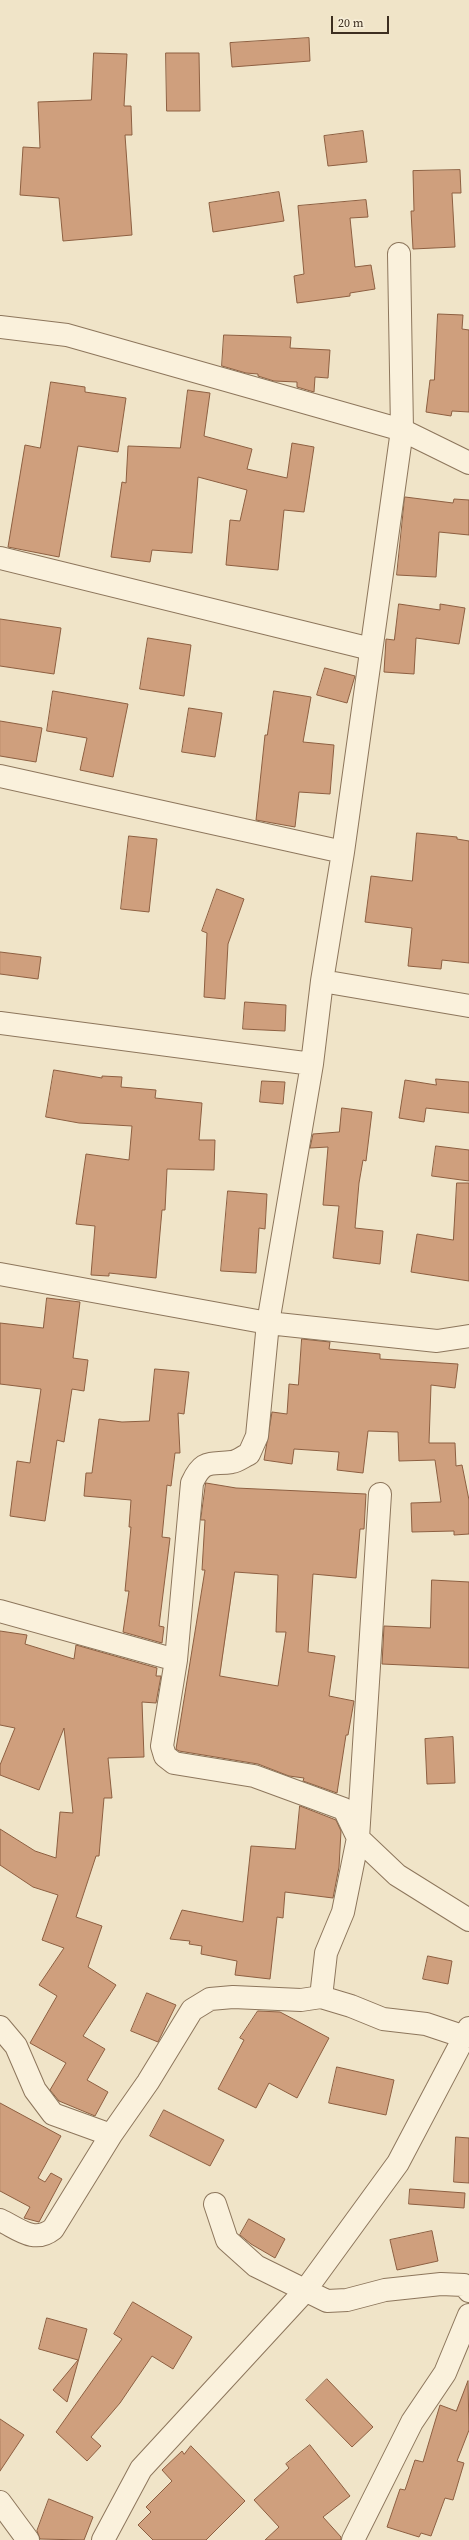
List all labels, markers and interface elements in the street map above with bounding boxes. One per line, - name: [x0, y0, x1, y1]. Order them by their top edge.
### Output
- scale bar: [333, 8, 391, 34]
- text: 20 m: [338, 15, 364, 31]

